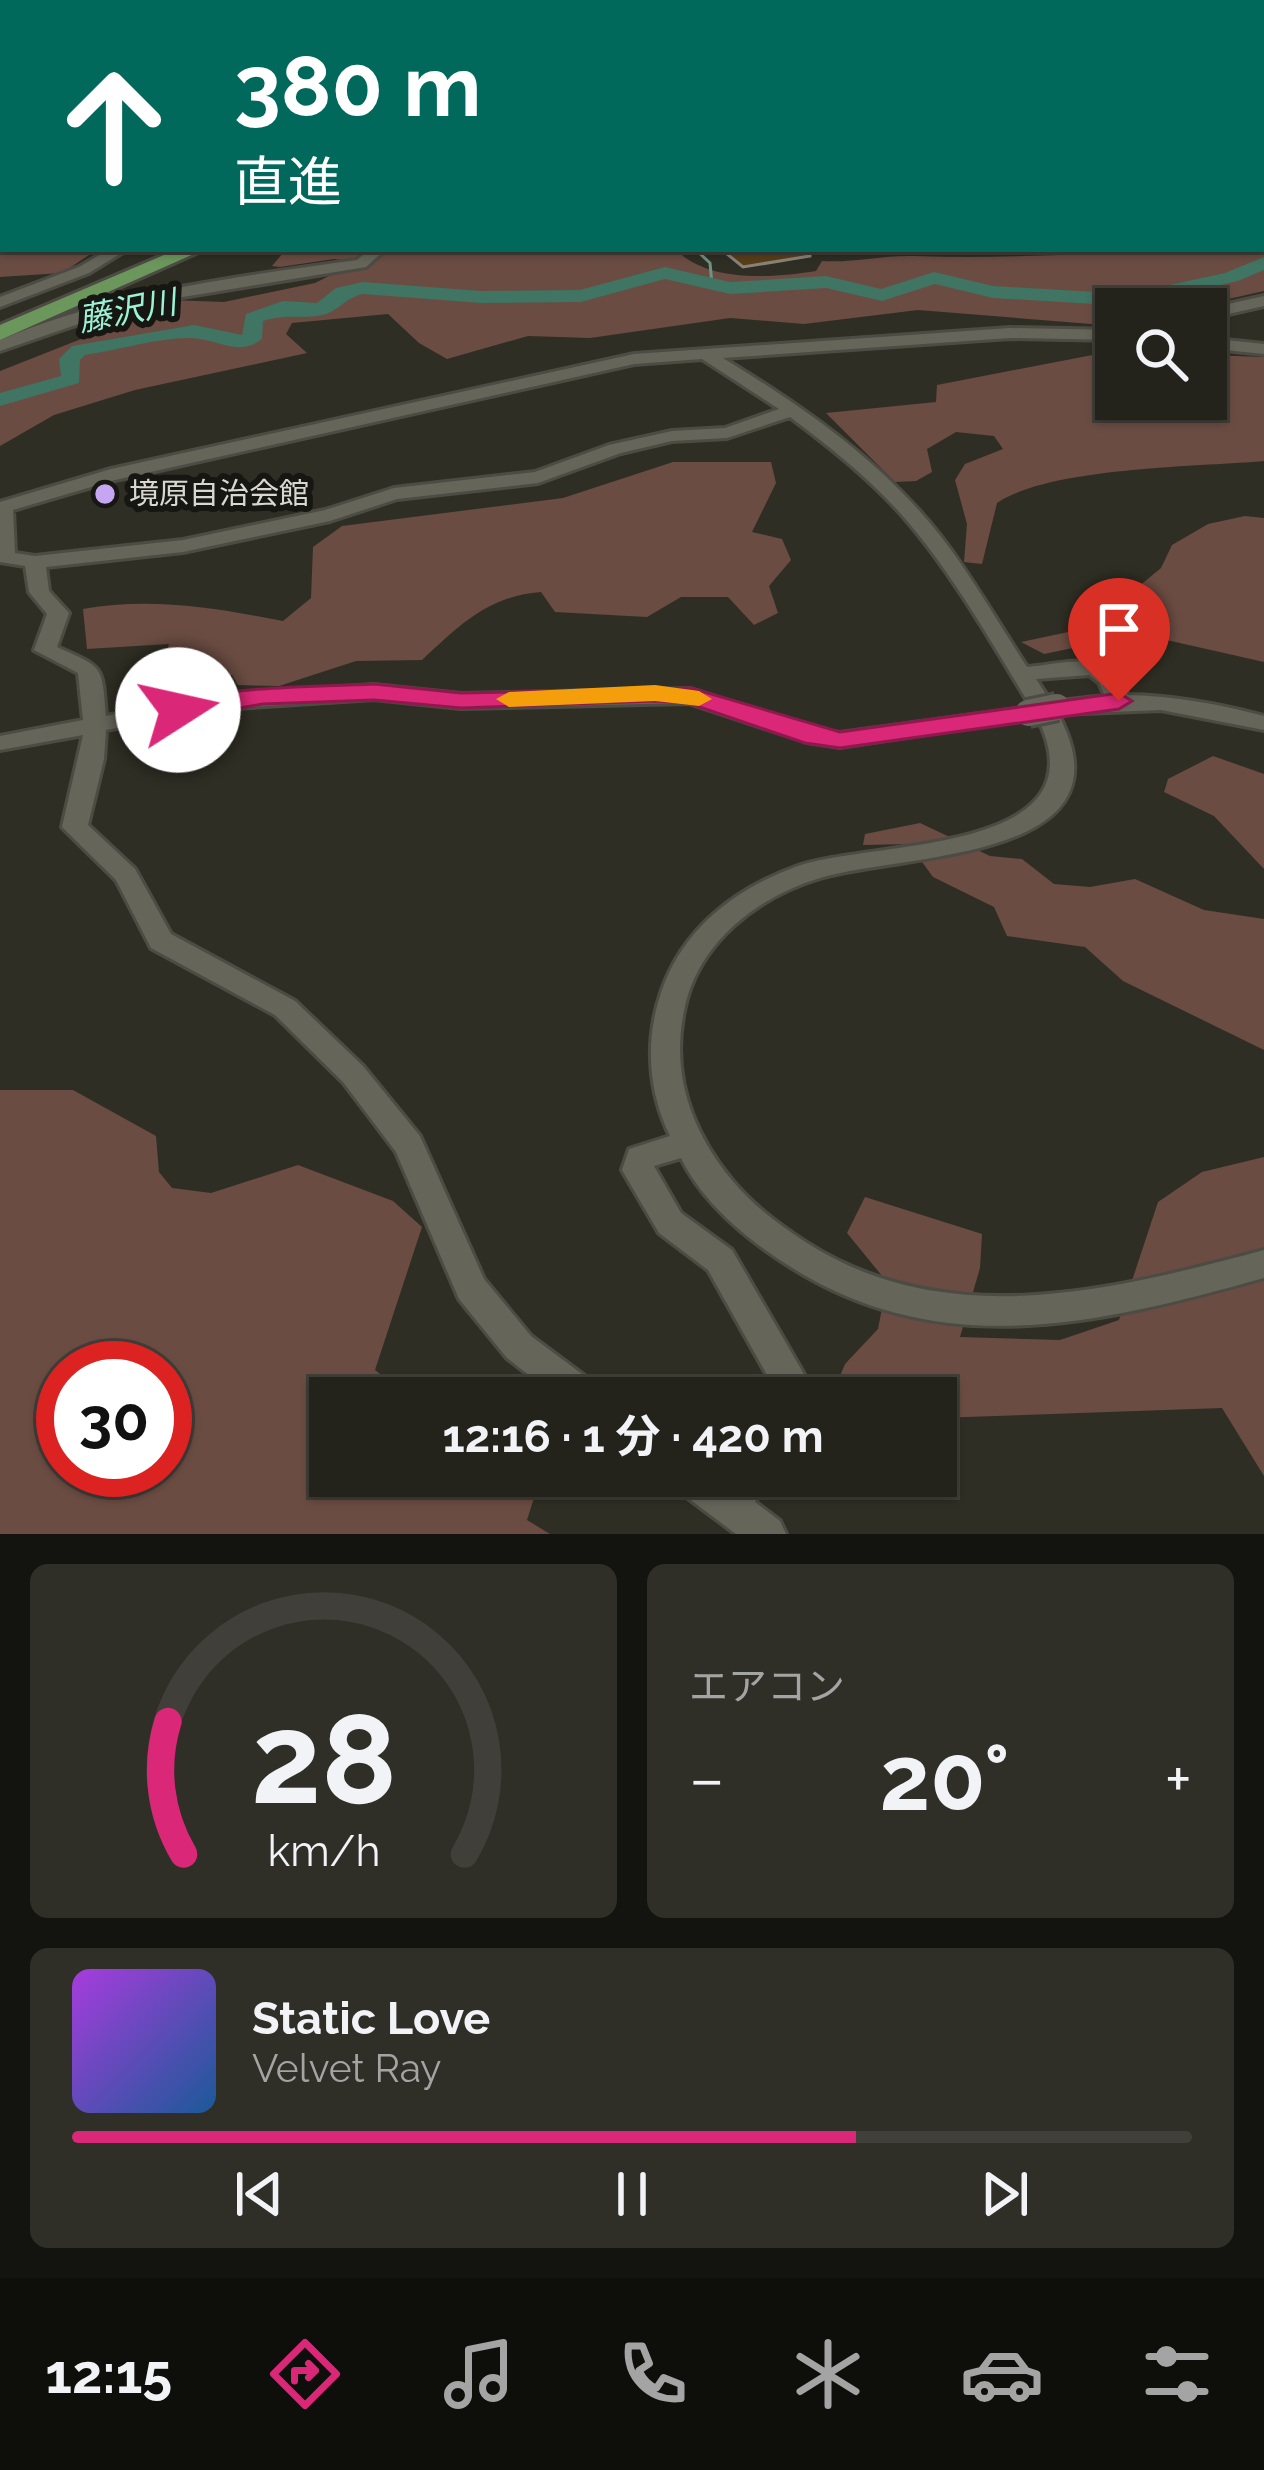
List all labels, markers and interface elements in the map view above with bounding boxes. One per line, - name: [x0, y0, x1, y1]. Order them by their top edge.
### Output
- text: 380 m: [234, 37, 482, 136]
- icon: ahead: [36, 48, 192, 204]
- text: 直進: [234, 150, 342, 214]
- water label: 藤沢川: [75, 281, 182, 339]
- map controls: [1095, 288, 1227, 420]
- button: search: [1095, 288, 1227, 420]
- place label: 境原自治会館: [129, 476, 309, 511]
- marker: 境原自治会館: [92, 481, 118, 507]
- pin: [1068, 578, 1170, 701]
- icon: arrive: [1086, 596, 1152, 662]
- position arrow: [115, 647, 241, 773]
- speed limit sign: 30: [36, 1341, 192, 1497]
- text: 12:16 · 1 分 · 420 m: [442, 1410, 824, 1463]
- text: エアコン: [689, 1663, 845, 1709]
- text: 28: [251, 1686, 396, 1832]
- text: 20°: [879, 1725, 1010, 1831]
- text: −: [689, 1740, 725, 1817]
- text: +: [1165, 1740, 1192, 1817]
- text: km/h: [267, 1826, 380, 1876]
- text: Static Love: [252, 1992, 490, 2045]
- text: Velvet Ray: [252, 2045, 441, 2091]
- icon: previous: [226, 2161, 292, 2227]
- icon: pause: [599, 2161, 665, 2227]
- icon: next: [972, 2161, 1038, 2227]
- icon: directions: [263, 2332, 347, 2416]
- icon: music: [437, 2332, 521, 2416]
- icon: phone: [611, 2332, 695, 2416]
- icon: climate: [786, 2332, 870, 2416]
- icon: car: [960, 2332, 1044, 2416]
- icon: filters: [1135, 2332, 1219, 2416]
- text: 12:15: [45, 2342, 172, 2406]

